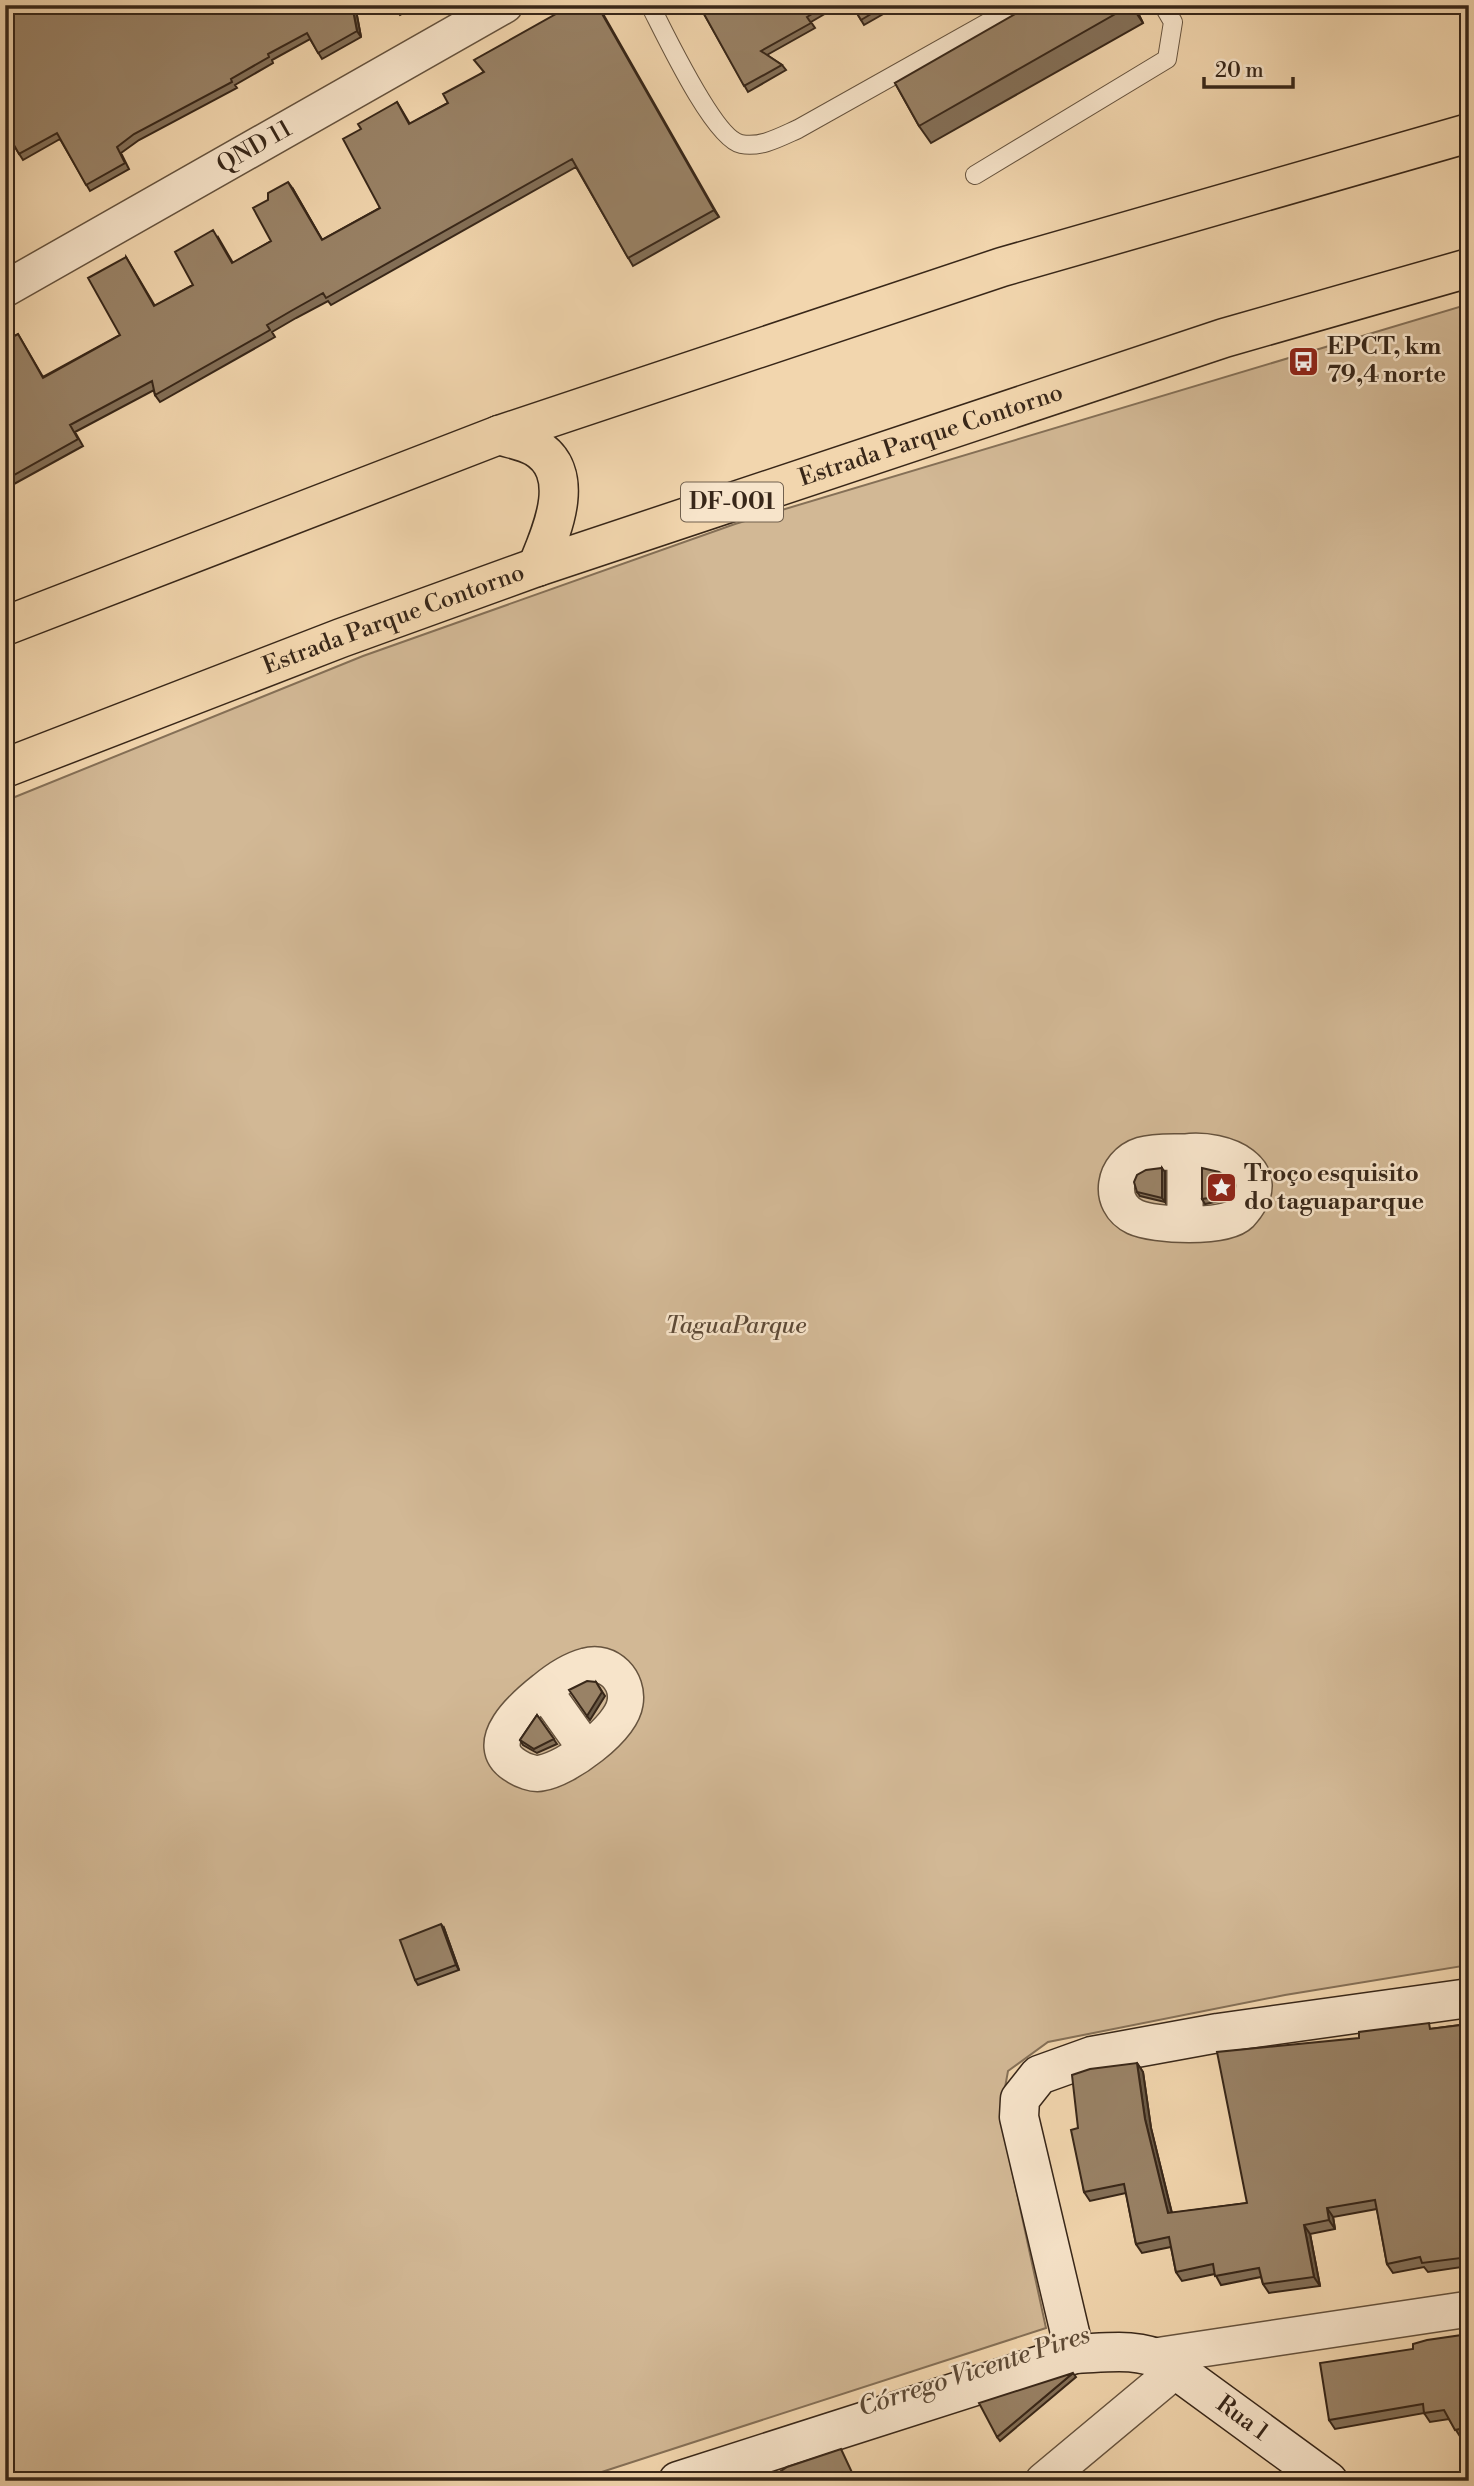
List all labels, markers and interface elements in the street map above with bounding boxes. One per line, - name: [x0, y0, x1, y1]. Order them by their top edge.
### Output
- scale bar: [1204, 46, 1294, 90]
- text: 20 m: [1215, 58, 1264, 84]
- street label: QND 11: [212, 114, 298, 180]
- place label: EPCT, km 79,4 norte: [1327, 332, 1446, 390]
- bus stop icon: EPCT, km 79,4 norte: [1287, 344, 1321, 378]
- street label: Estrada Parque Contorno: [795, 378, 1067, 494]
- road number: DF-001: [681, 482, 783, 522]
- street label: Estrada Parque Contorno: [259, 558, 529, 682]
- place label: Troço esquisito do taguaparque: [1244, 1159, 1424, 1217]
- place icon: Troço esquisito do taguaparque: [1204, 1171, 1238, 1205]
- park label: TaguaParque: [666, 1311, 806, 1341]
- water label: Córrego Vicente Pires: [854, 2318, 1094, 2424]
- street label: Rua 1: [1210, 2389, 1275, 2448]

